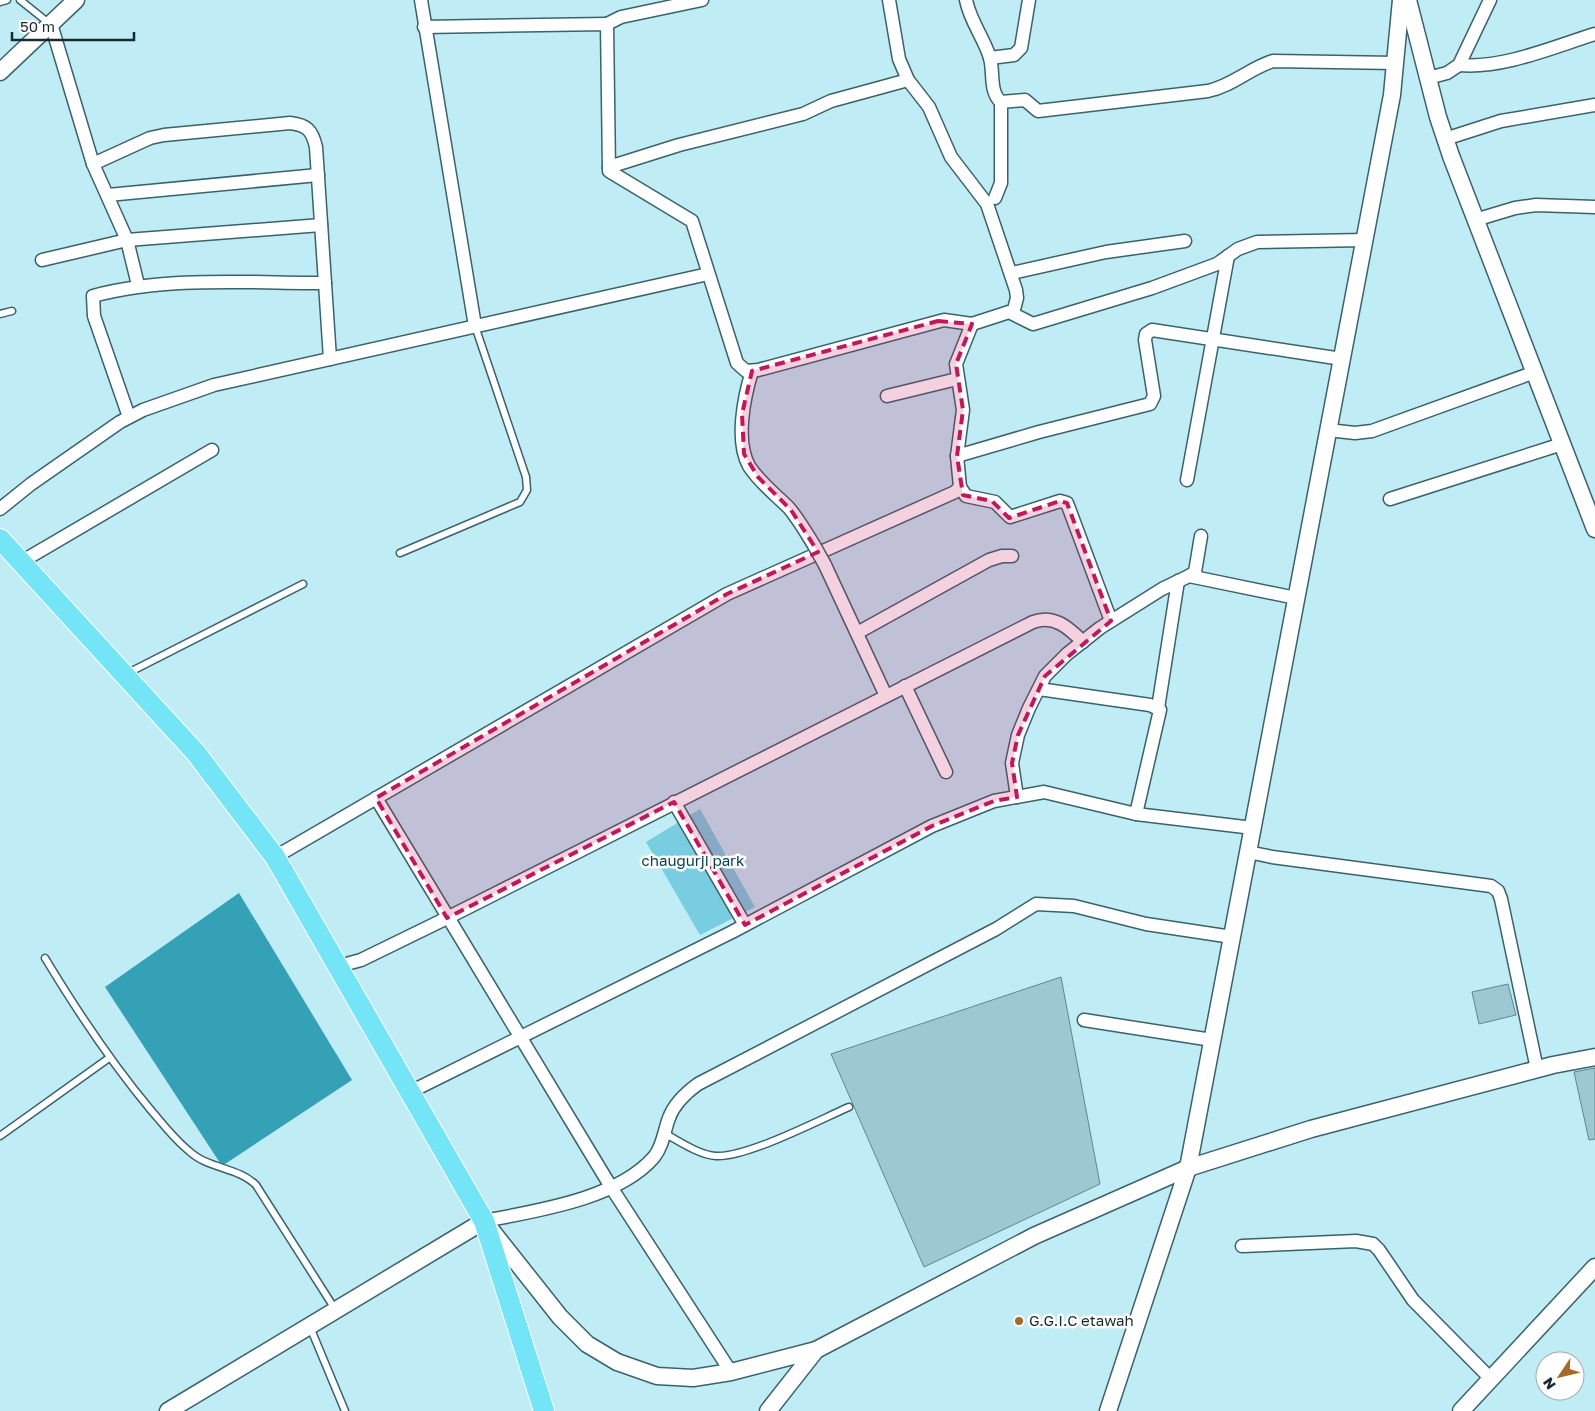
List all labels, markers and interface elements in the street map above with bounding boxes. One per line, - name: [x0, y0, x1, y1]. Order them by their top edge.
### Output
- scale bar: [12, 10, 135, 42]
- text: 50 m: [20, 17, 55, 35]
- park label: chaugurji park: [642, 851, 745, 869]
- place label: G.G.I.C etawah: [1029, 1311, 1134, 1329]
- marker: G.G.I.C etawah: [1013, 1315, 1025, 1327]
- north arrow: [1535, 1351, 1585, 1401]
- text: N: [1539, 1375, 1559, 1393]

